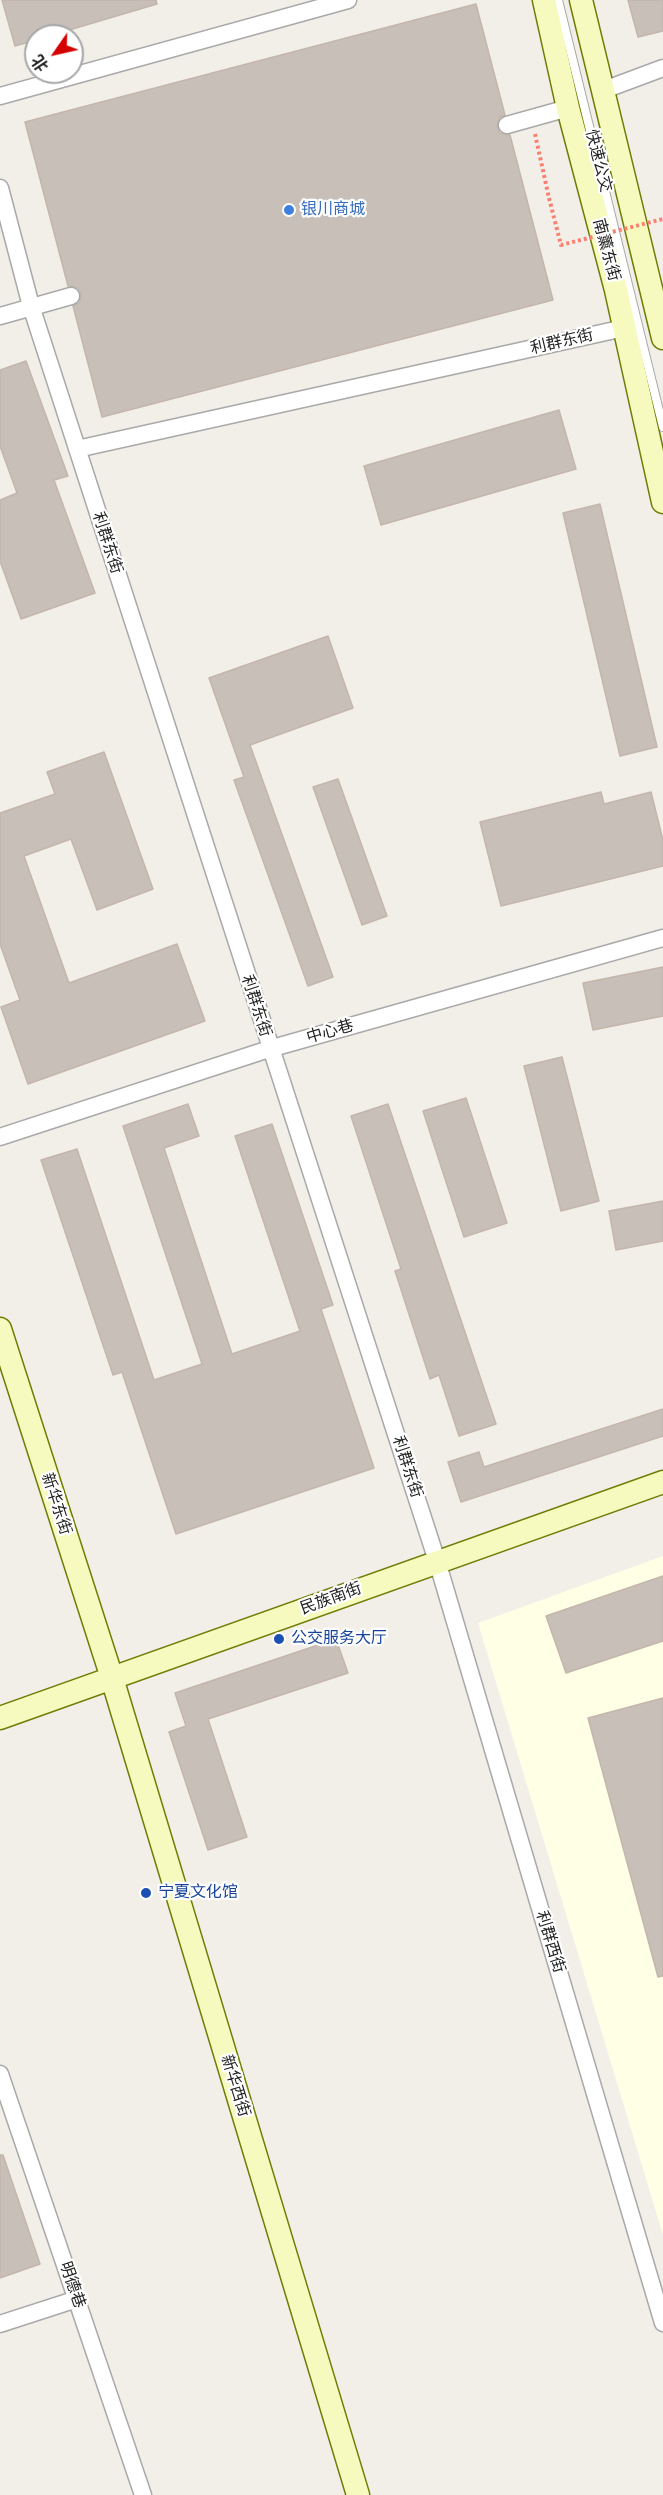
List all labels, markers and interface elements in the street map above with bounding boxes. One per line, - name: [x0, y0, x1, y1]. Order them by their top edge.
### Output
- north arrow: [24, 24, 84, 84]
- text: 北: [27, 51, 54, 76]
- street label: 快速公交: [581, 128, 615, 194]
- place label: 银川商城: [301, 200, 365, 220]
- marker: 银川商城: [282, 203, 296, 217]
- street label: 南薰东街: [588, 217, 624, 283]
- street label: 利群东街: [529, 325, 595, 359]
- street label: 利群东街: [88, 510, 126, 576]
- street label: 利群东街: [237, 973, 275, 1039]
- street label: 中心巷: [304, 1016, 356, 1048]
- street label: 利群东街: [388, 1434, 426, 1500]
- street label: 新华东街: [37, 1471, 75, 1537]
- street label: 民族南街: [298, 1579, 364, 1619]
- place label: 公交服务大厅: [291, 1629, 387, 1649]
- marker: 公交服务大厅: [272, 1632, 286, 1646]
- place label: 宁夏文化馆: [158, 1883, 238, 1903]
- marker: 宁夏文化馆: [139, 1886, 153, 1900]
- street label: 利群西街: [531, 1909, 569, 1975]
- street label: 新华西街: [216, 2053, 254, 2119]
- street label: 明德巷: [55, 2259, 89, 2311]

